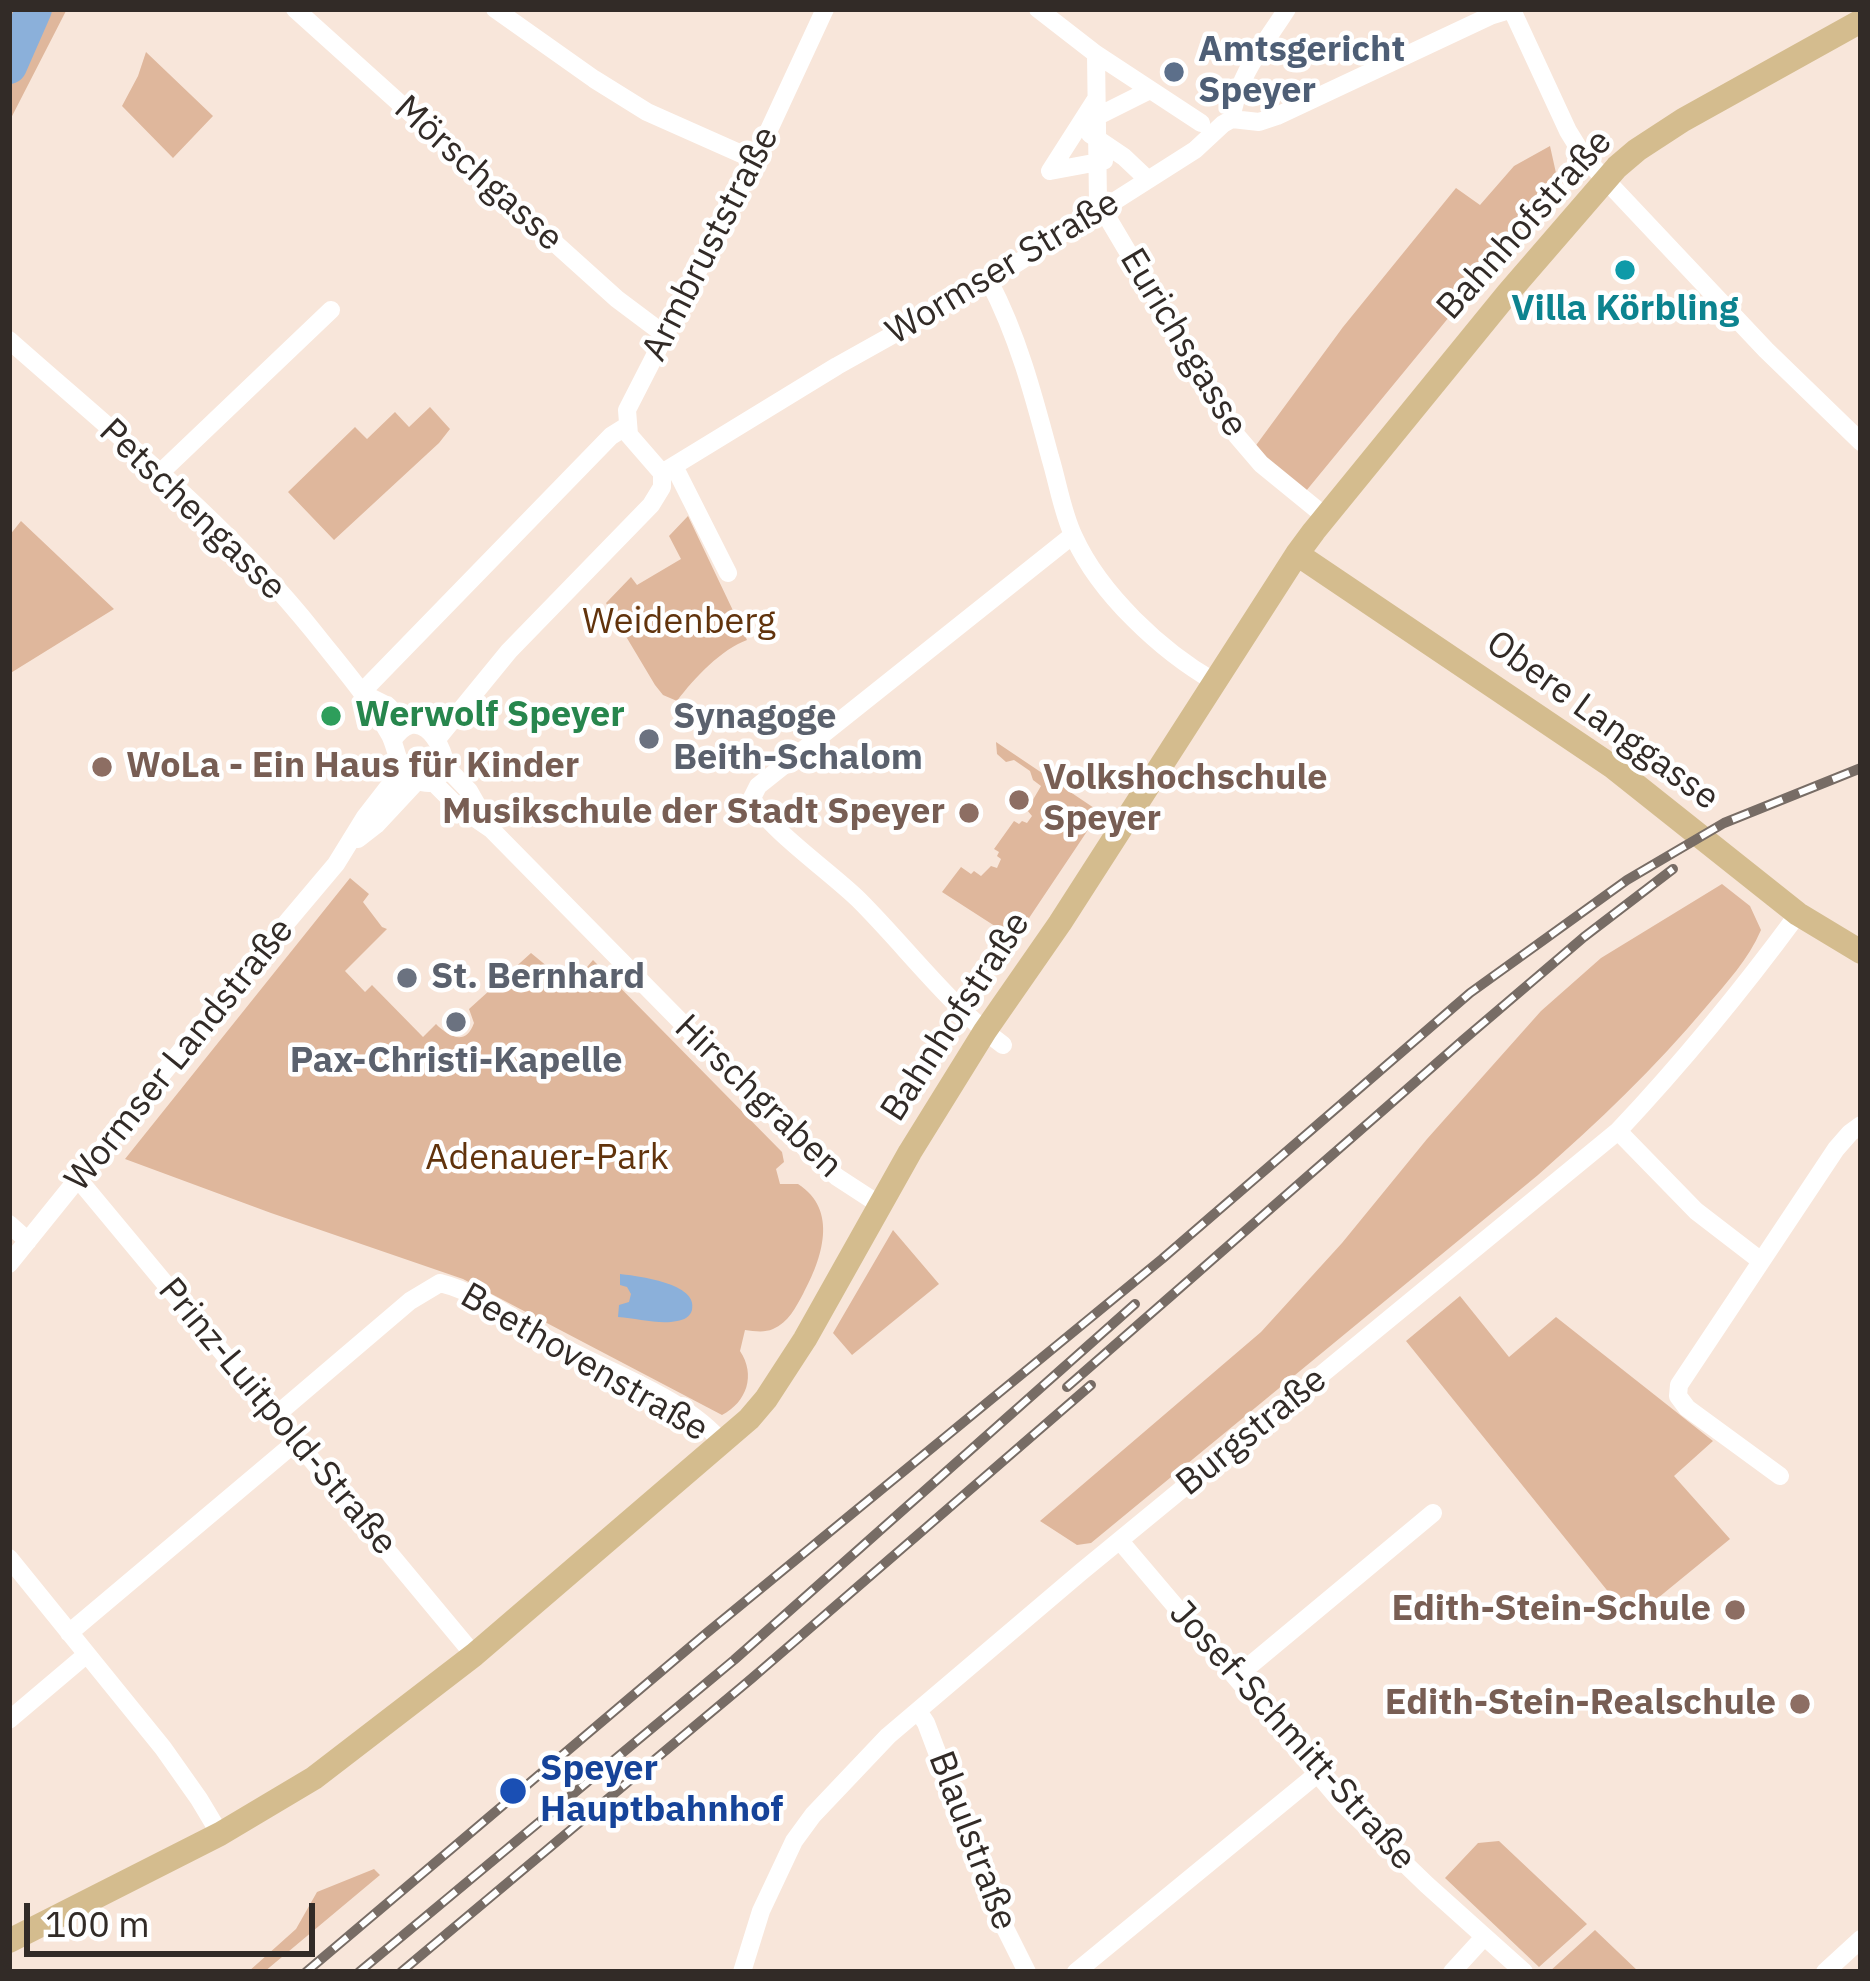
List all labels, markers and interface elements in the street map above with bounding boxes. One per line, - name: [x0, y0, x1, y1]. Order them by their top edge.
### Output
- place label: Amtsgericht Speyer: [1198, 29, 1405, 114]
- marker: Amtsgericht Speyer: [1161, 59, 1187, 85]
- street label: Mörschgasse: [385, 87, 571, 261]
- street label: Armbruststraße: [633, 120, 789, 368]
- street label: Bahnhofstraße: [1428, 121, 1622, 329]
- street label: Wormser Straße: [879, 182, 1127, 354]
- street label: Eurichsgasse: [1110, 241, 1256, 445]
- marker: Villa Körbling: [1612, 257, 1638, 283]
- place label: Villa Körbling: [1511, 288, 1739, 332]
- street label: Petschengasse: [90, 410, 294, 610]
- park label: Weidenberg: [582, 601, 776, 645]
- street label: Obere Langgasse: [1477, 622, 1727, 820]
- place label: Werwolf Speyer: [355, 694, 625, 738]
- place label: Synagoge Beith-Schalom: [673, 696, 923, 781]
- marker: Werwolf Speyer: [318, 703, 344, 729]
- marker: Synagoge Beith-Schalom: [636, 726, 662, 752]
- place label: WoLa - Ein Haus für Kinder: [126, 745, 579, 789]
- marker: WoLa - Ein Haus für Kinder: [89, 754, 115, 780]
- place label: Volkshochschule Speyer: [1043, 757, 1328, 842]
- marker: Volkshochschule Speyer: [1006, 787, 1032, 813]
- place label: Musikschule der Stadt Speyer: [442, 791, 945, 835]
- marker: Musikschule der Stadt Speyer: [956, 800, 982, 826]
- street label: Bahnhofstraße: [872, 904, 1040, 1130]
- street label: Wormser Landstraße: [57, 910, 303, 1200]
- place label: St. Bernhard: [431, 956, 645, 1000]
- marker: St. Bernhard: [394, 965, 420, 991]
- street label: Hirschgraben: [665, 1006, 851, 1188]
- marker: Pax-Christi-Kapelle: [443, 1009, 469, 1035]
- place label: Pax-Christi-Kapelle: [290, 1040, 622, 1084]
- park label: Adenauer-Park: [425, 1137, 669, 1181]
- street label: Prinz-Luitpold-Straße: [149, 1270, 405, 1564]
- street label: Beethovenstraße: [453, 1275, 715, 1451]
- street label: Burgstraße: [1168, 1358, 1336, 1506]
- place label: Edith-Stein-Schule: [1391, 1588, 1711, 1632]
- street label: Josef-Schmitt-Straße: [1160, 1592, 1424, 1880]
- marker: Edith-Stein-Schule: [1722, 1597, 1748, 1623]
- place label: Edith-Stein-Realschule: [1385, 1682, 1776, 1726]
- marker: Edith-Stein-Realschule: [1787, 1691, 1813, 1717]
- street label: Blaulstraße: [918, 1746, 1026, 1936]
- place label: Speyer Hauptbahnhof: [540, 1748, 783, 1833]
- marker: Speyer Hauptbahnhof: [497, 1775, 529, 1807]
- scale bar: [30, 1879, 321, 1953]
- text: 100 m: [45, 1900, 150, 1947]

